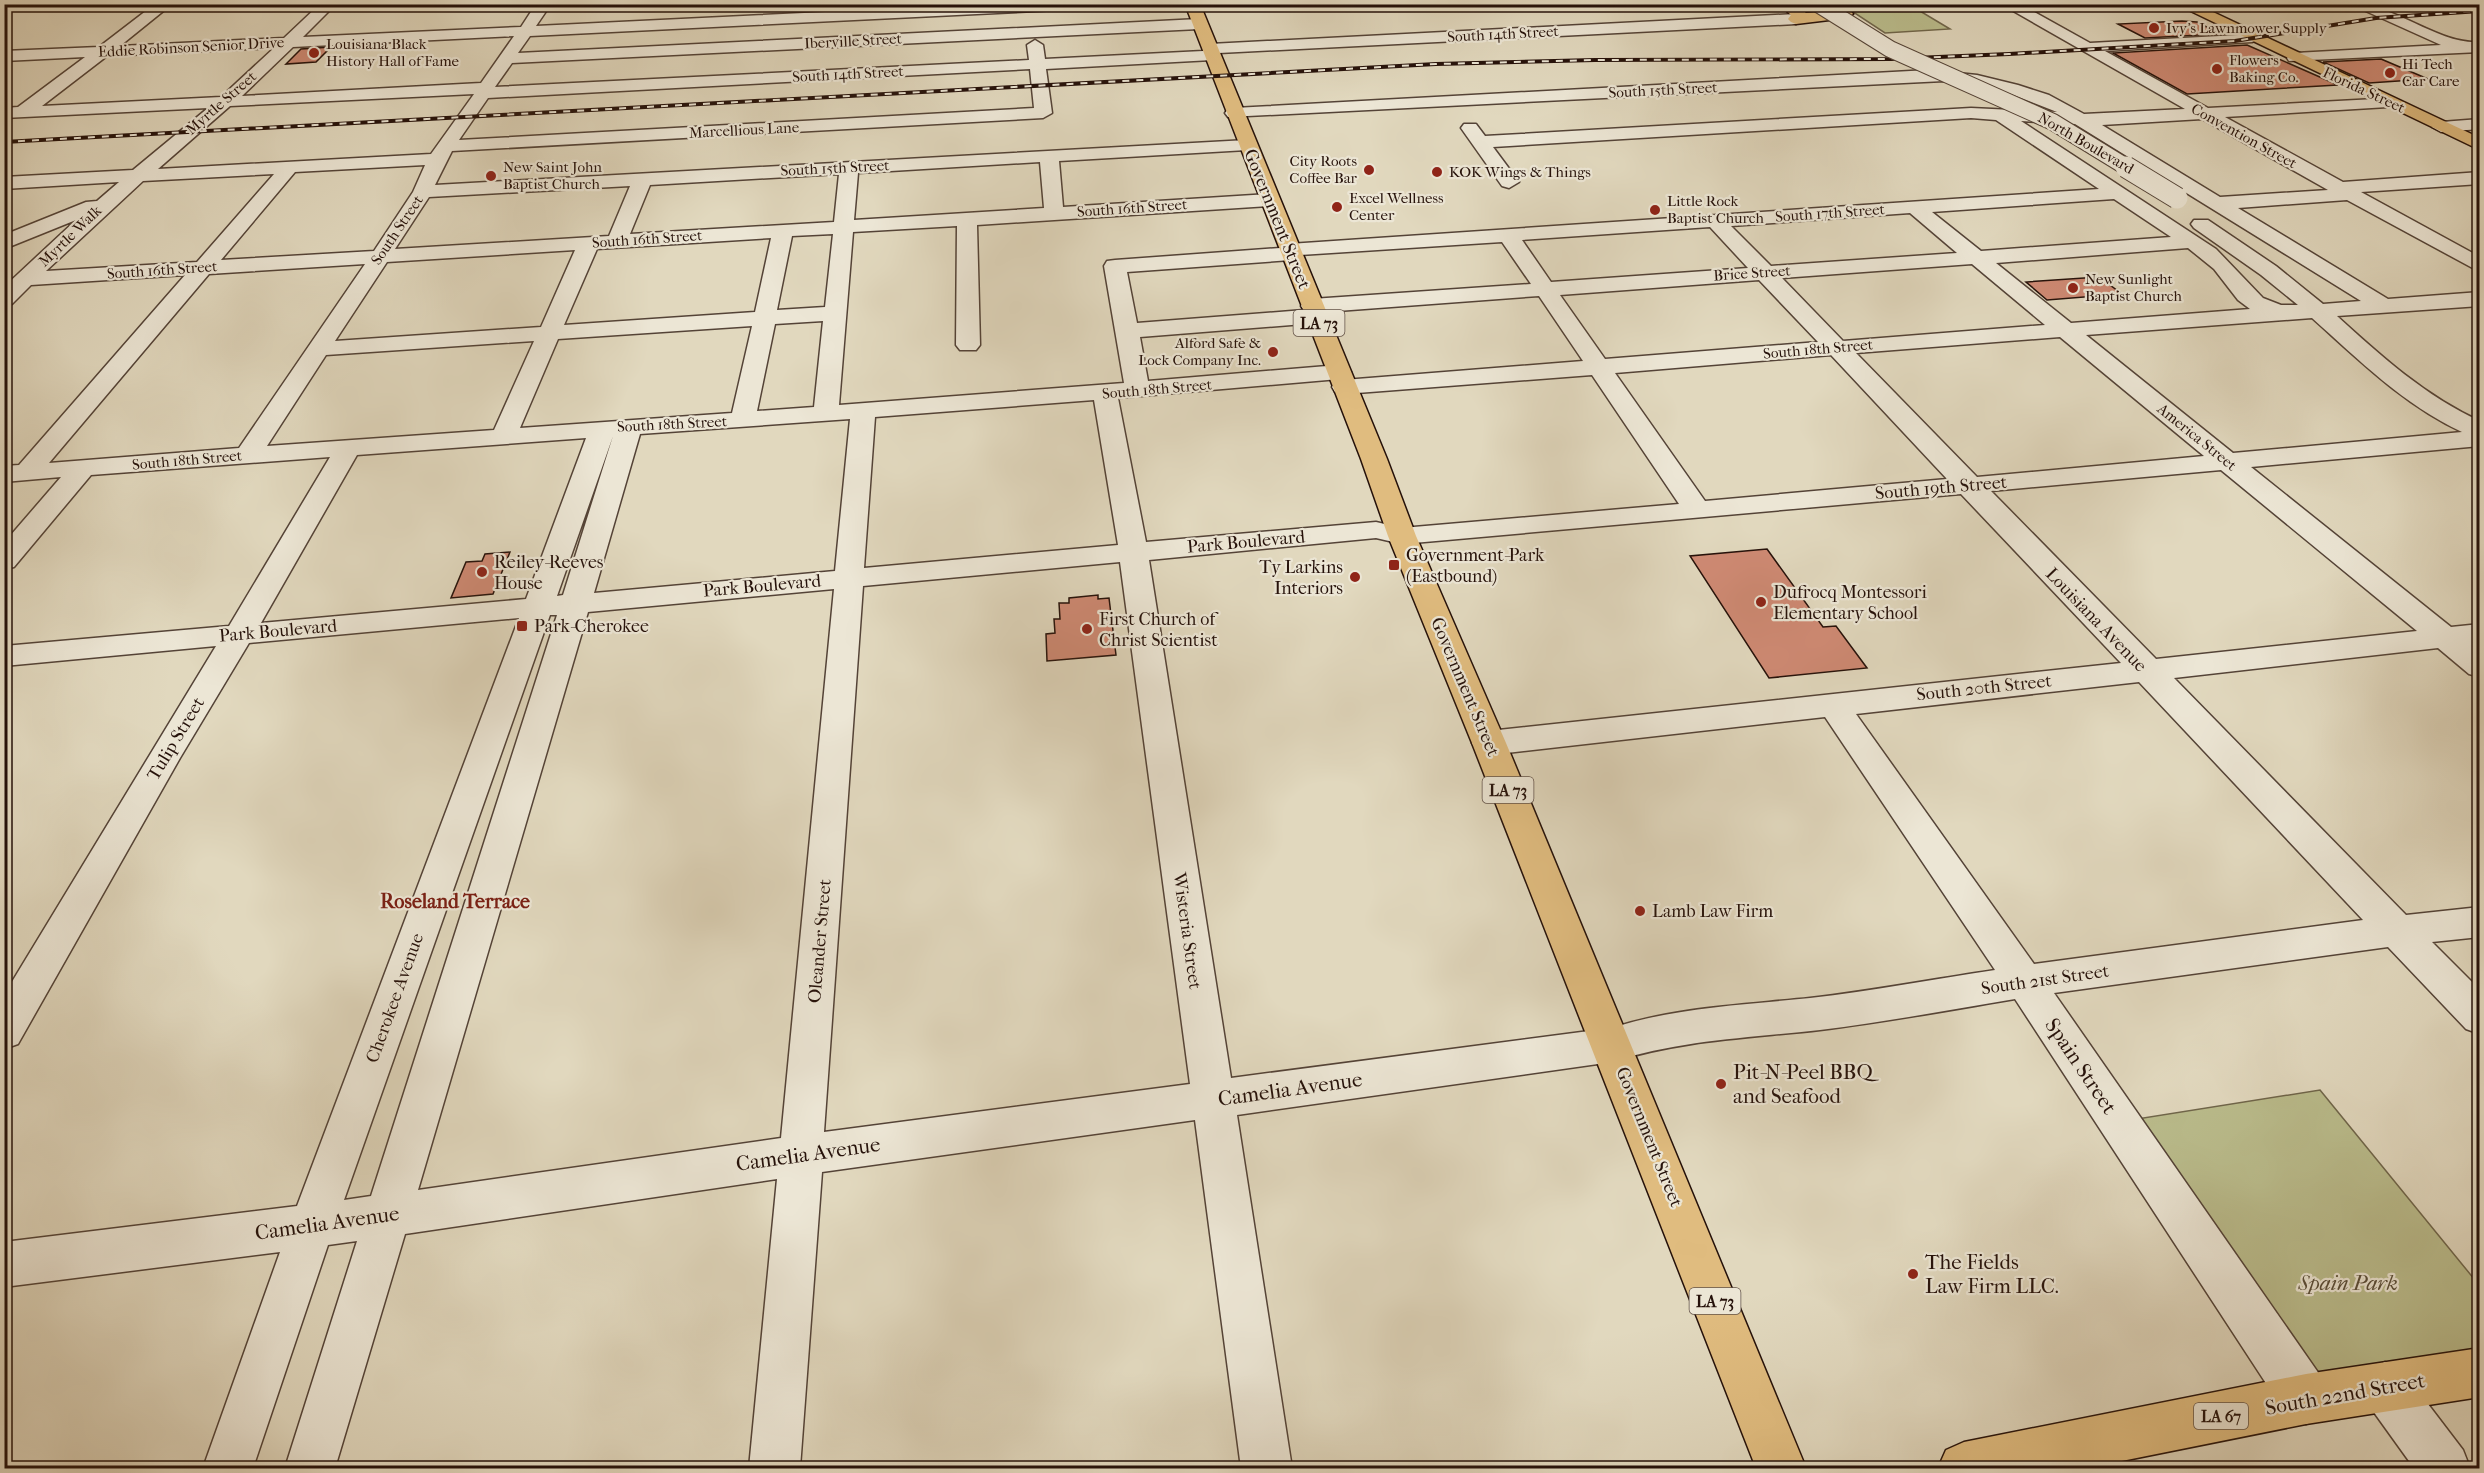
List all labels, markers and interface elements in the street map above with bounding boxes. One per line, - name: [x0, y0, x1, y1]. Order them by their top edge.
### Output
- place label: Ivy's Lawnmower Supply: [2166, 19, 2328, 37]
- marker: Ivy's Lawnmower Supply: [2147, 21, 2161, 35]
- street label: South 14th Street: [1447, 22, 1560, 46]
- street label: Iberville Street: [804, 29, 903, 53]
- street label: Eddie Robinson Senior Drive: [97, 33, 285, 61]
- place label: Louisiana Black History Hall of Fame: [326, 35, 460, 70]
- marker: Louisiana Black History Hall of Fame: [307, 46, 321, 60]
- place label: Flowers Baking Co.: [2229, 51, 2298, 86]
- place label: Hi Tech Car Care: [2402, 55, 2460, 90]
- street label: South 14th Street: [792, 62, 905, 86]
- marker: Flowers Baking Co.: [2210, 62, 2224, 76]
- street label: Florida Street: [2320, 63, 2408, 117]
- marker: Hi Tech Car Care: [2383, 66, 2397, 80]
- street label: Myrtle Street: [182, 67, 260, 138]
- street label: South 15th Street: [1608, 78, 1719, 102]
- street label: Convention Street: [2188, 100, 2301, 173]
- street label: North Boulevard: [2035, 108, 2138, 178]
- street label: Marcellious Lane: [688, 118, 800, 142]
- street label: Government Street: [1239, 146, 1315, 293]
- place label: City Roots Coffee Bar: [1289, 152, 1358, 187]
- street label: South 15th Street: [780, 156, 891, 180]
- place label: New Saint John Baptist Church: [503, 158, 602, 193]
- marker: City Roots Coffee Bar: [1362, 163, 1376, 177]
- place label: KOK Wings & Things: [1449, 163, 1591, 181]
- marker: KOK Wings & Things: [1430, 165, 1444, 179]
- marker: New Saint John Baptist Church: [484, 169, 498, 183]
- place label: Excel Wellness Center: [1349, 189, 1444, 224]
- street label: South Street: [367, 191, 427, 268]
- place label: Little Rock Baptist Church: [1667, 192, 1764, 227]
- street label: South 16th Street: [1076, 195, 1188, 221]
- marker: Excel Wellness Center: [1330, 200, 1344, 214]
- street label: South 17th Street: [1775, 200, 1886, 226]
- street label: Myrtle Walk: [35, 201, 105, 270]
- marker: Little Rock Baptist Church: [1648, 203, 1662, 217]
- street label: South 16th Street: [591, 226, 703, 252]
- street label: South 16th Street: [106, 257, 218, 283]
- street label: Brice Street: [1713, 261, 1792, 285]
- place label: New Sunlight Baptist Church: [2085, 270, 2182, 305]
- marker: New Sunlight Baptist Church: [2066, 281, 2080, 295]
- road number: LA 73: [1294, 310, 1344, 336]
- place label: Alford Safe & Lock Company Inc.: [1138, 334, 1261, 369]
- street label: South 18th Street: [1762, 335, 1874, 363]
- marker: Alford Safe & Lock Company Inc.: [1266, 345, 1280, 359]
- street label: South 18th Street: [1101, 375, 1213, 403]
- street label: America Street: [2153, 399, 2241, 475]
- street label: South 18th Street: [617, 412, 728, 436]
- street label: South 18th Street: [131, 446, 243, 474]
- street label: South 19th Street: [1874, 472, 2009, 504]
- street label: Park Boulevard: [1186, 526, 1306, 558]
- place label: Government-Park (Eastbound): [1406, 545, 1545, 587]
- place label: Reiley-Reeves House: [494, 552, 604, 594]
- place label: Ty Larkins Interiors: [1259, 557, 1343, 599]
- marker: Government-Park (Eastbound): [1387, 558, 1401, 572]
- street label: Louisiana Avenue: [2041, 564, 2151, 676]
- marker: Reiley-Reeves House: [475, 565, 489, 579]
- street label: Park Boulevard: [702, 570, 822, 602]
- marker: Ty Larkins Interiors: [1348, 570, 1362, 584]
- place label: Dufrocq Montessori Elementary School: [1773, 582, 1928, 624]
- marker: Dufrocq Montessori Elementary School: [1754, 595, 1768, 609]
- place label: First Church of Christ Scientist: [1099, 609, 1219, 651]
- street label: Government Street: [1426, 614, 1504, 760]
- street label: Park Boulevard: [218, 615, 338, 647]
- place label: Park-Cherokee: [534, 616, 649, 637]
- marker: Park-Cherokee: [515, 619, 529, 633]
- marker: First Church of Christ Scientist: [1080, 622, 1094, 636]
- street label: South 20th Street: [1915, 670, 2053, 706]
- street label: Tulip Street: [143, 693, 209, 784]
- road number: LA 73: [1482, 777, 1534, 803]
- street label: Wisteria Street: [1168, 870, 1206, 991]
- street label: Oleander Street: [804, 878, 836, 1004]
- district label: Roseland Terrace: [380, 890, 530, 913]
- place label: Lamb Law Firm: [1652, 901, 1773, 922]
- marker: Lamb Law Firm: [1633, 904, 1647, 918]
- street label: Cherokee Avenue: [362, 930, 428, 1066]
- street label: South 21st Street: [1980, 961, 2111, 999]
- street label: Spain Street: [2040, 1014, 2122, 1119]
- place label: Pit-N-Peel BBQ and Seafood: [1733, 1060, 1879, 1108]
- street label: Government Street: [1611, 1064, 1687, 1211]
- street label: Camelia Avenue: [1216, 1067, 1364, 1111]
- marker: Pit-N-Peel BBQ and Seafood: [1714, 1077, 1728, 1091]
- street label: Camelia Avenue: [734, 1132, 882, 1176]
- street label: Camelia Avenue: [253, 1201, 401, 1245]
- place label: The Fields Law Firm LLC.: [1925, 1250, 2059, 1298]
- marker: The Fields Law Firm LLC.: [1906, 1267, 1920, 1281]
- park label: Spain Park: [2297, 1271, 2398, 1295]
- road number: LA 73: [1690, 1288, 1740, 1314]
- street label: South 22nd Street: [2263, 1368, 2427, 1420]
- road number: LA 67: [2194, 1403, 2248, 1429]

